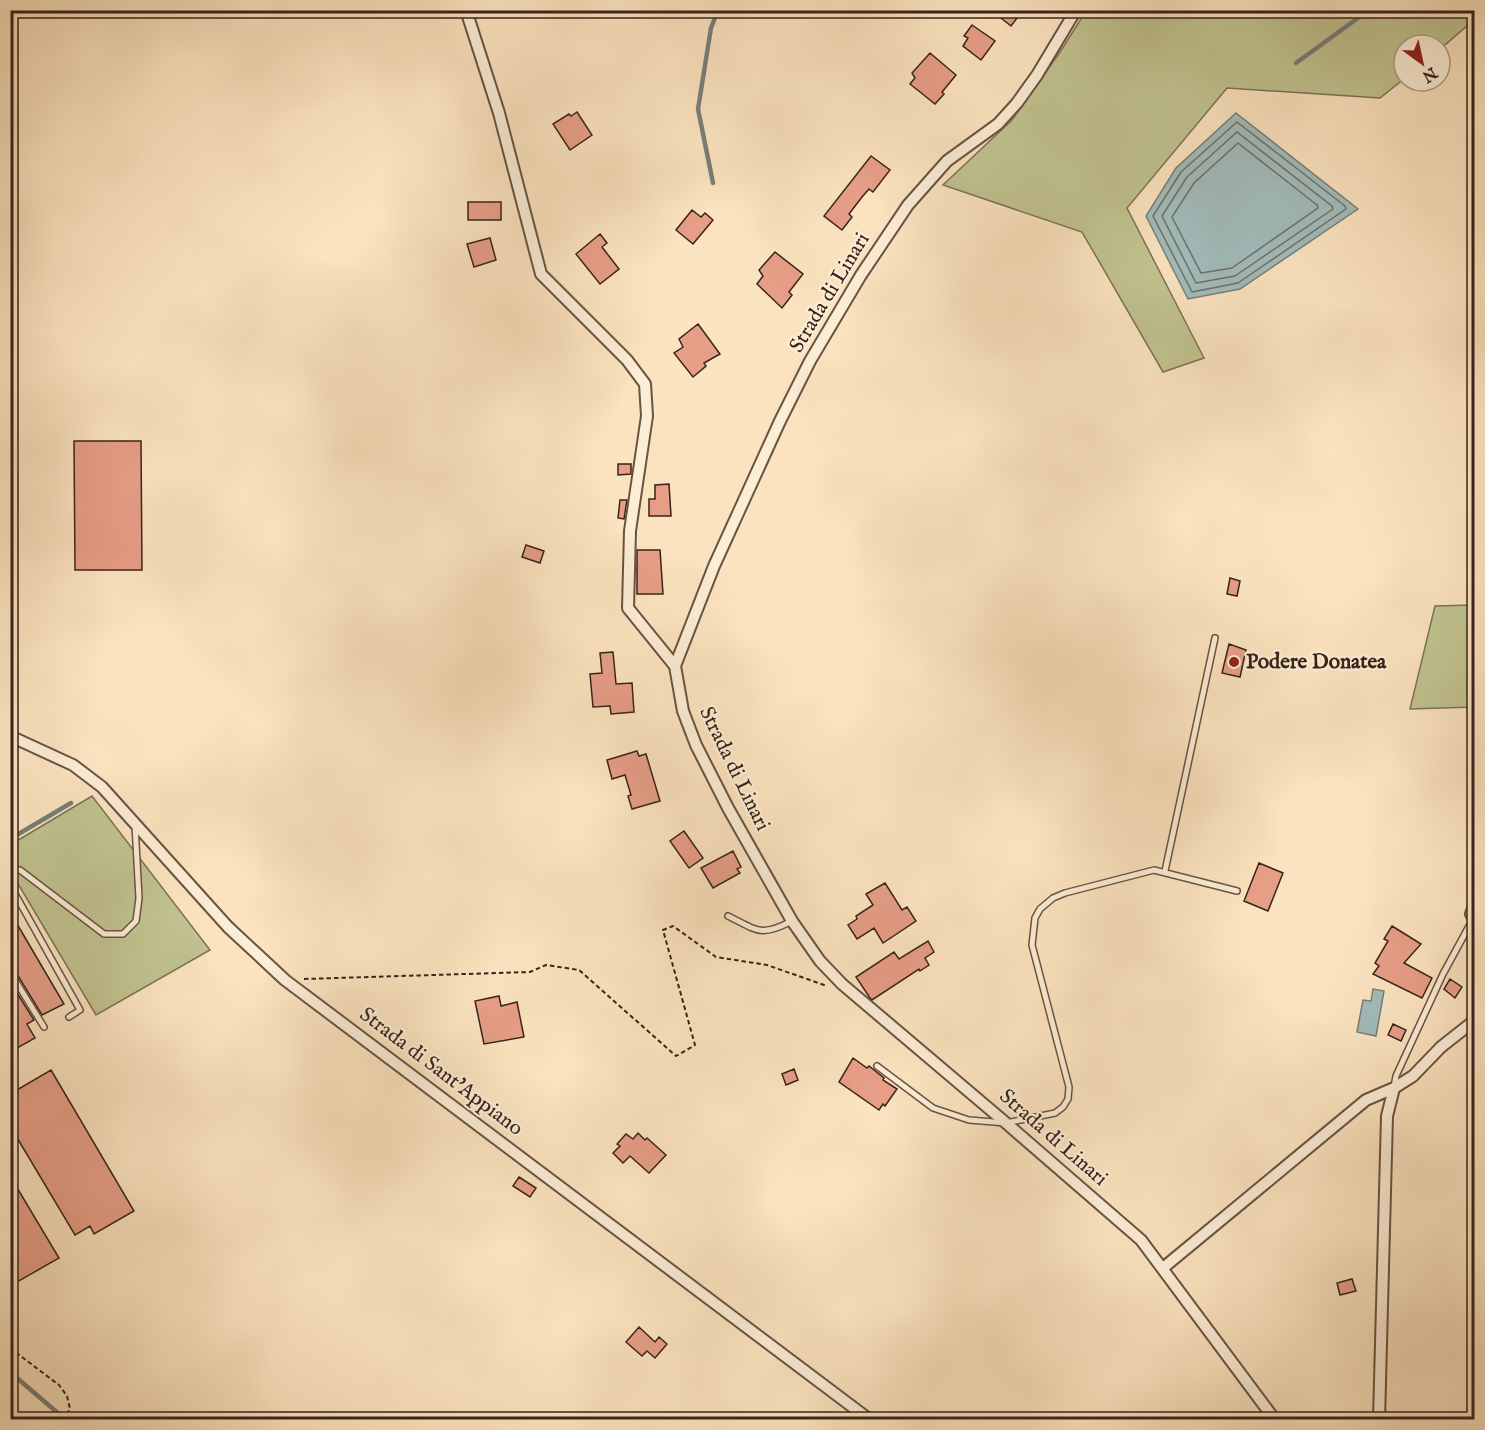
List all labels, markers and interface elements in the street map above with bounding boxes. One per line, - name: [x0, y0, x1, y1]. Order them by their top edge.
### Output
- north arrow: [1392, 33, 1452, 93]
- text: N: [1418, 61, 1441, 86]
- street label: Strada di Linari: [784, 228, 876, 358]
- place label: Podere Donatea: [1246, 649, 1387, 676]
- marker: Podere Donatea: [1227, 655, 1241, 669]
- street label: Strada di Linari: [692, 702, 776, 836]
- street label: Strada di Sant'Appiano: [354, 1002, 528, 1142]
- street label: Strada di Linari: [993, 1083, 1113, 1193]

